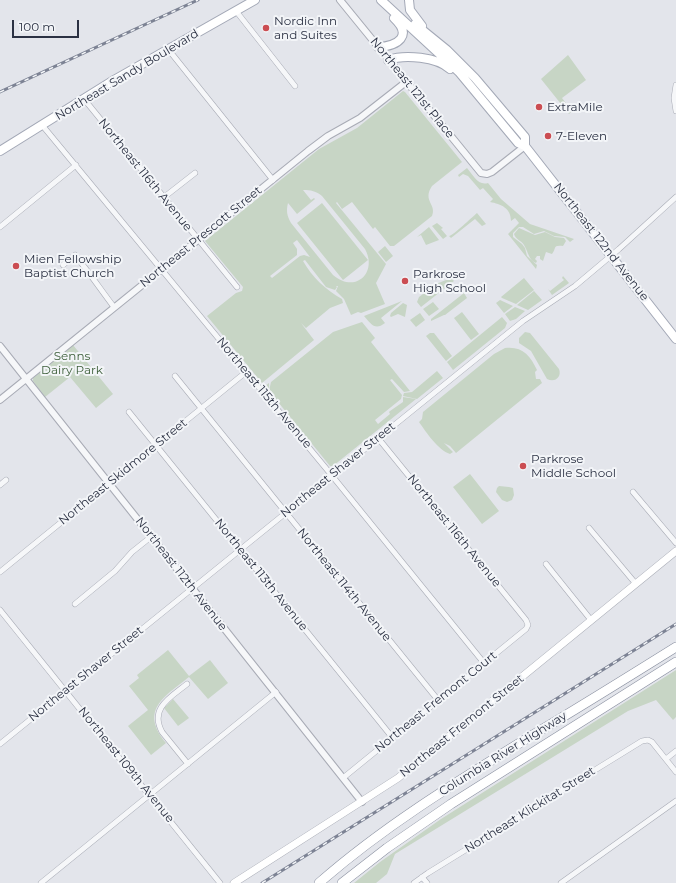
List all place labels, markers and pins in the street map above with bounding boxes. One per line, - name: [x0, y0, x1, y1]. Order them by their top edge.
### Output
- place label: Nordic Inn and Suites: [274, 14, 337, 42]
- marker: Nordic Inn and Suites: [261, 23, 271, 33]
- place label: ExtraMile: [547, 100, 603, 114]
- marker: ExtraMile: [534, 102, 544, 112]
- place label: 7-Eleven: [556, 129, 607, 143]
- marker: 7-Eleven: [543, 131, 553, 141]
- place label: Mien Fellowship Baptist Church: [24, 252, 121, 280]
- marker: Mien Fellowship Baptist Church: [11, 261, 21, 271]
- place label: Parkrose High School: [413, 267, 486, 295]
- marker: Parkrose High School: [400, 276, 410, 286]
- place label: Parkrose Middle School: [531, 452, 616, 480]
- marker: Parkrose Middle School: [518, 461, 528, 471]

